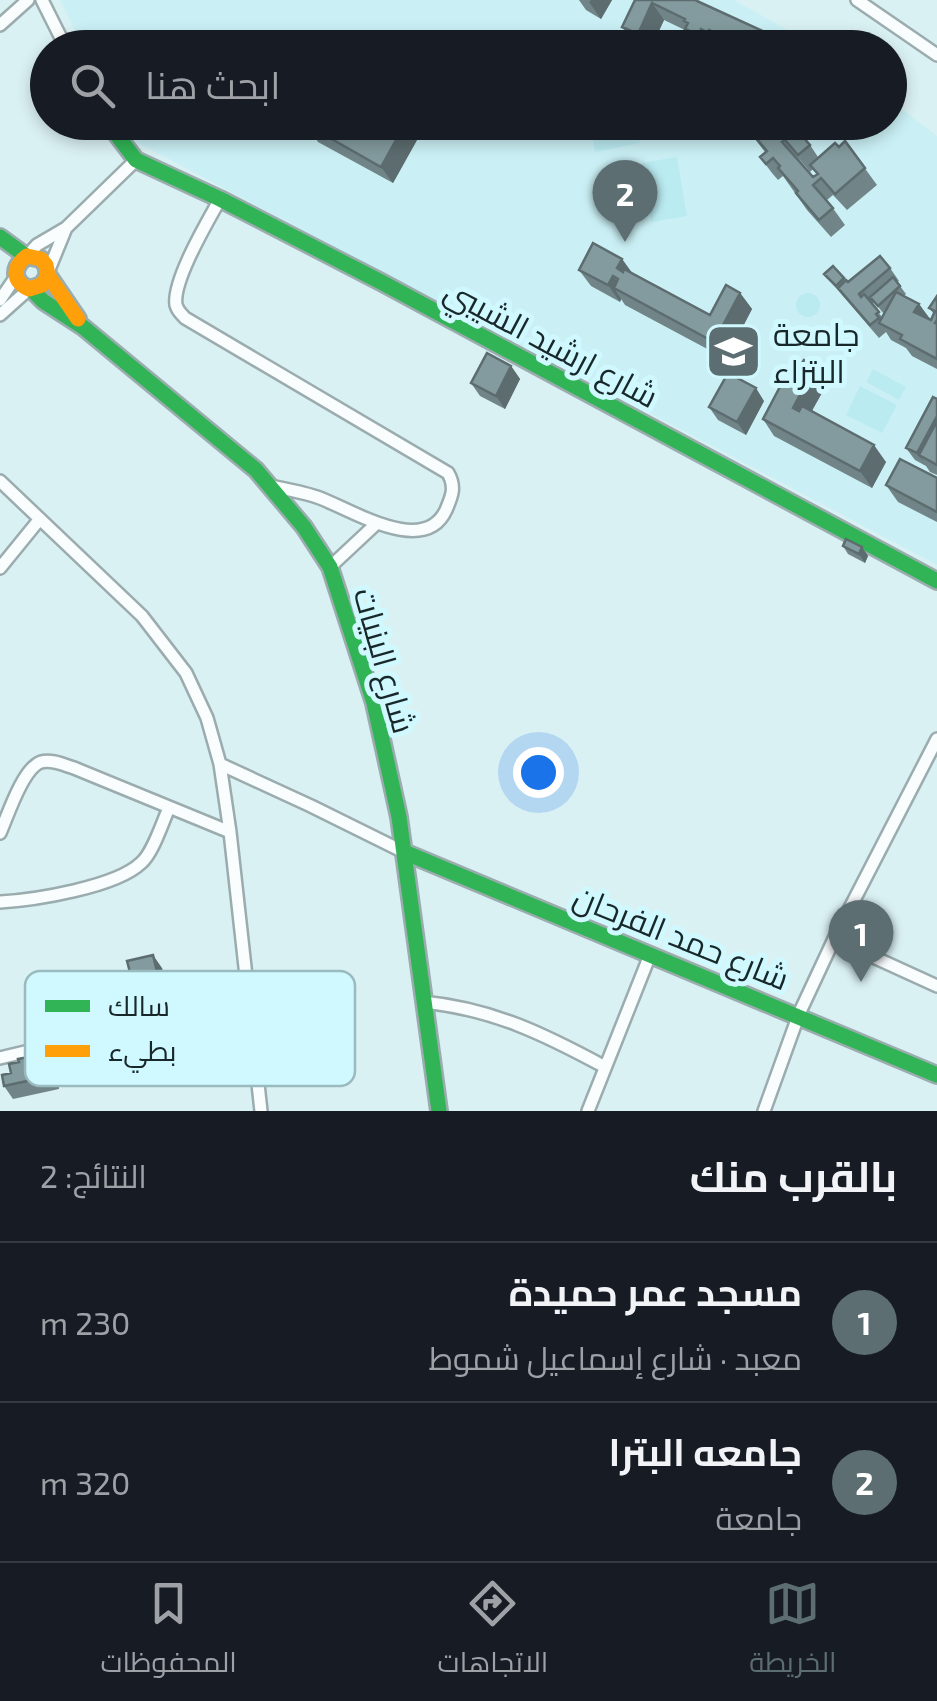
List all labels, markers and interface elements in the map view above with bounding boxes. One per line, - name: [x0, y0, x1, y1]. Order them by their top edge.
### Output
- search box: [30, 30, 907, 140]
- icon: search: [65, 58, 120, 113]
- text: ابحث هنا: [145, 61, 280, 107]
- pin: 2: [592, 160, 658, 242]
- street label: شارع ارشيد الشيبي: [435, 270, 665, 421]
- place label: جامعة البتراء: [773, 314, 860, 390]
- school or university icon: جامعة البتراء: [704, 321, 764, 381]
- street label: شارع البنيات: [342, 583, 425, 738]
- your location: [513, 747, 564, 798]
- street label: شارع حمد الفرحان: [567, 876, 795, 1001]
- pin: 1: [828, 900, 894, 982]
- legend: [25, 971, 355, 1086]
- text: سالك: [108, 988, 170, 1022]
- text: بطيء: [108, 1033, 176, 1073]
- text: بالقرب منك: [690, 1150, 897, 1200]
- text: النتائج: 2: [40, 1156, 147, 1194]
- text: مسجد عمر حميدة: [509, 1268, 802, 1314]
- text: 230 m: [40, 1303, 130, 1341]
- text: 1: [858, 1303, 871, 1341]
- text: معبد · شارع إسماعيل شموط: [429, 1338, 802, 1376]
- text: جامعه البترا: [609, 1428, 802, 1474]
- text: 320 m: [40, 1463, 130, 1501]
- text: 2: [855, 1463, 874, 1501]
- text: جامعة: [715, 1498, 802, 1536]
- tab: المحفوظات: [100, 1576, 237, 1688]
- tab: الاتجاهات: [438, 1576, 548, 1688]
- tab: الخريطة: [749, 1576, 837, 1688]

